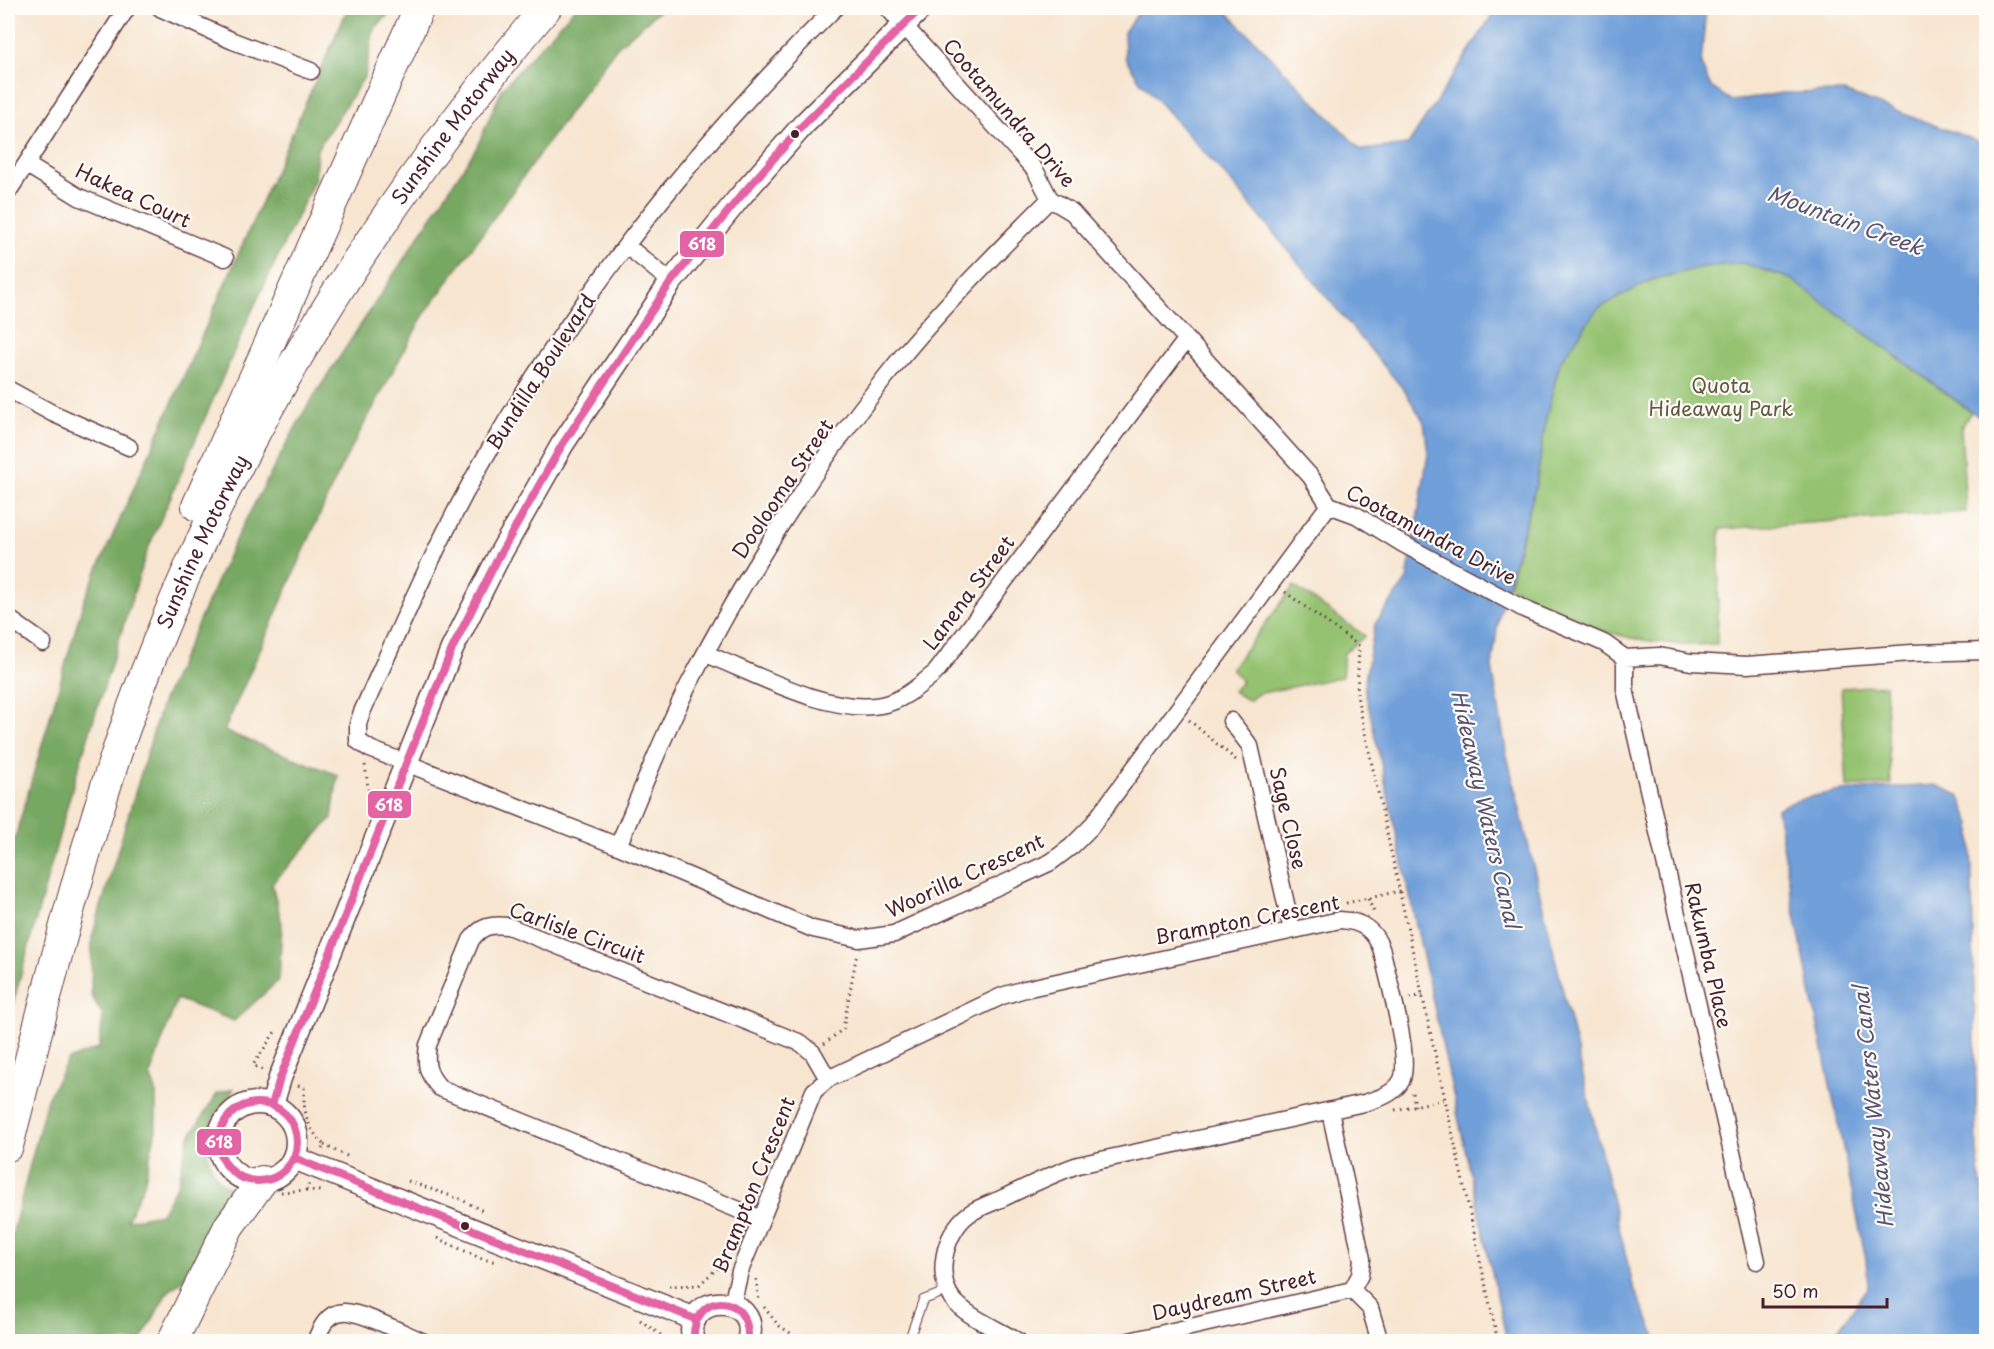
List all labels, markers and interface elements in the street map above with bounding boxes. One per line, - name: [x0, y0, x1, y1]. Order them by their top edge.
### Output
- street label: Cootamundra Drive: [936, 31, 1083, 194]
- street label: Sunshine Motorway: [383, 41, 521, 210]
- unlabelled marker: [789, 128, 801, 140]
- street label: Hakea Court: [71, 155, 196, 235]
- water label: Mountain Creek: [1763, 176, 1929, 263]
- line badge: 618: [679, 230, 725, 258]
- text: 618: [688, 231, 716, 255]
- street label: Bundilla Boulevard: [478, 288, 602, 455]
- park label: Quota Hideaway Park: [1649, 370, 1793, 423]
- street label: Doolooma Street: [724, 412, 840, 565]
- street label: Sunshine Motorway: [148, 449, 255, 633]
- street label: Cootamundra Drive: [1341, 476, 1522, 592]
- street label: Lanena Street: [915, 529, 1021, 656]
- water label: Hideaway Waters Canal: [1444, 686, 1531, 934]
- street label: Sage Close: [1263, 764, 1315, 872]
- line badge: 618: [367, 790, 412, 819]
- text: 618: [375, 792, 403, 816]
- street label: Woorilla Crescent: [881, 825, 1049, 925]
- street label: Rakumba Place: [1678, 879, 1740, 1031]
- street label: Brampton Crescent: [1152, 886, 1342, 952]
- street label: Carlisle Circuit: [505, 894, 650, 971]
- water label: Hideaway Waters Canal: [1843, 981, 1901, 1230]
- street label: Brampton Crescent: [704, 1092, 802, 1277]
- line badge: 618: [196, 1128, 242, 1156]
- text: 618: [205, 1129, 233, 1153]
- unlabelled marker: [459, 1220, 471, 1232]
- street label: Daydream Street: [1149, 1261, 1319, 1328]
- scale bar: [1763, 1271, 1888, 1309]
- text: 50 m: [1772, 1277, 1819, 1304]

